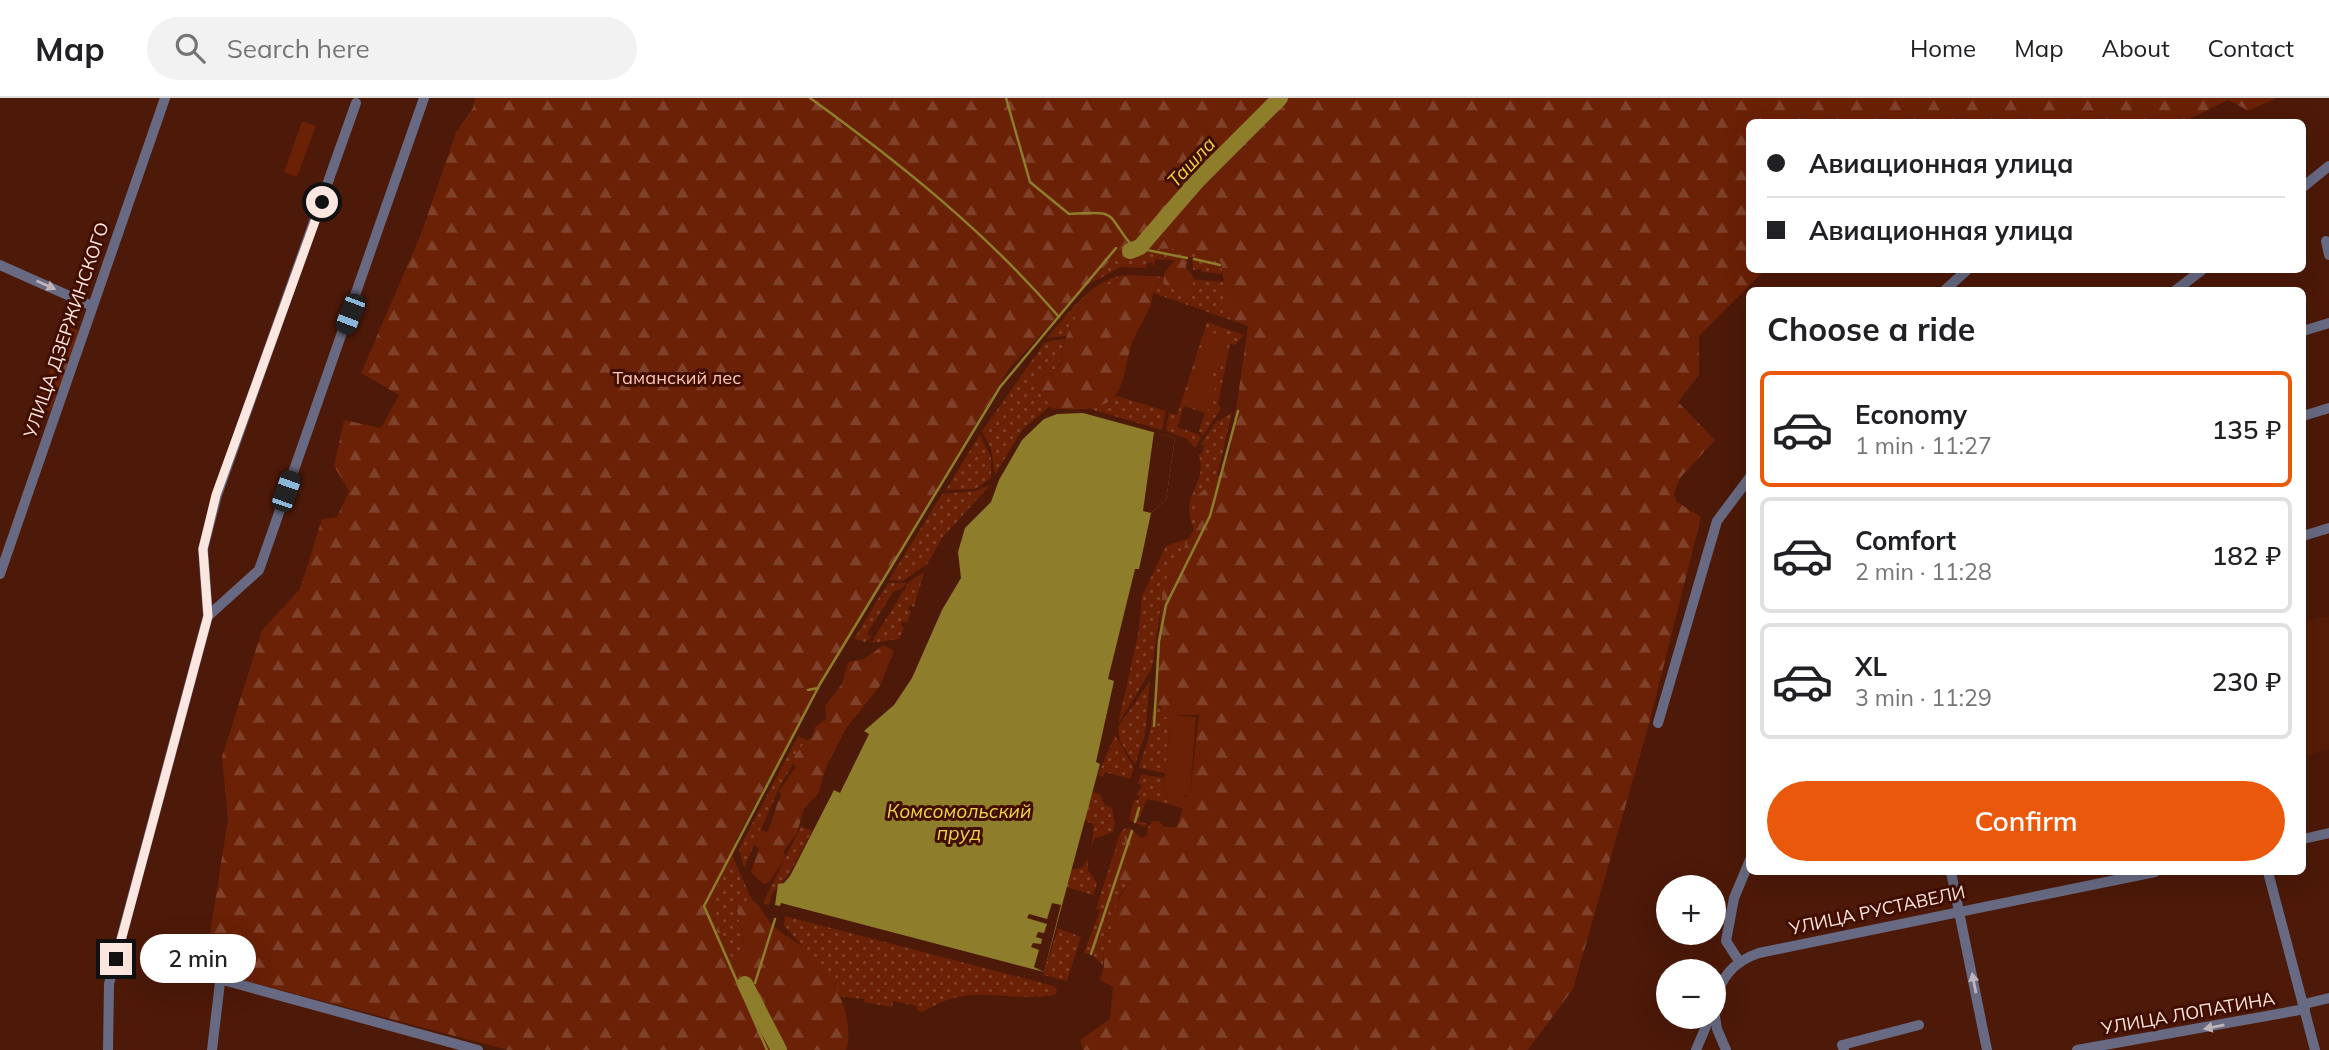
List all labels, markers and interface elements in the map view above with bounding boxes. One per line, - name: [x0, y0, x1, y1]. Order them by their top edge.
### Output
- search box: [147, 17, 637, 80]
- text: Map: [35, 28, 105, 69]
- icon: search: [171, 29, 209, 67]
- text: Search here: [227, 32, 370, 65]
- text: Home: [1910, 33, 1976, 63]
- text: Map: [2014, 33, 2064, 63]
- text: About: [2102, 33, 2170, 63]
- text: Contact: [2208, 33, 2294, 63]
- water label: Ташла: [1162, 132, 1220, 192]
- text: Авиационная улица: [1809, 147, 2073, 180]
- route start: [306, 186, 338, 218]
- text: Авиационная улица: [1809, 214, 2073, 247]
- street label: УЛИЦА ДЗЕРЖИНСКОГО: [18, 219, 114, 442]
- one-way arrow: [36, 279, 56, 291]
- car: [333, 291, 368, 337]
- text: Choose a ride: [1767, 309, 1975, 349]
- park label: Таманский лес: [613, 366, 741, 389]
- icon: car: [1771, 398, 1834, 461]
- text: Economy: [1855, 398, 1967, 431]
- text: 135 ₽: [2212, 413, 2281, 446]
- text: 1 min · 11:27: [1855, 431, 1992, 460]
- car: [270, 468, 303, 514]
- icon: car: [1771, 524, 1834, 587]
- text: Comfort: [1855, 524, 1956, 557]
- text: 182 ₽: [2212, 539, 2281, 572]
- text: 2 min · 11:28: [1855, 557, 1992, 586]
- icon: car: [1771, 650, 1834, 713]
- text: XL: [1855, 650, 1887, 683]
- text: 230 ₽: [2212, 665, 2281, 698]
- text: 3 min · 11:29: [1855, 683, 1992, 712]
- button: Confirm: [1767, 781, 2285, 861]
- water label: Комсомольский пруд: [887, 799, 1031, 845]
- map controls: [1656, 875, 1726, 1029]
- button: +: [1656, 875, 1726, 945]
- street label: УЛИЦА РУСТАВЕЛИ: [1786, 880, 1967, 940]
- callout: 2 min: [140, 934, 256, 984]
- route end: [100, 943, 132, 975]
- text: 2 min: [168, 944, 228, 973]
- button: −: [1656, 959, 1726, 1029]
- one-way arrow: [1969, 972, 1980, 994]
- street label: УЛИЦА ЛОПАТИНА: [2098, 986, 2277, 1040]
- one-way arrow: [2203, 1021, 2225, 1032]

